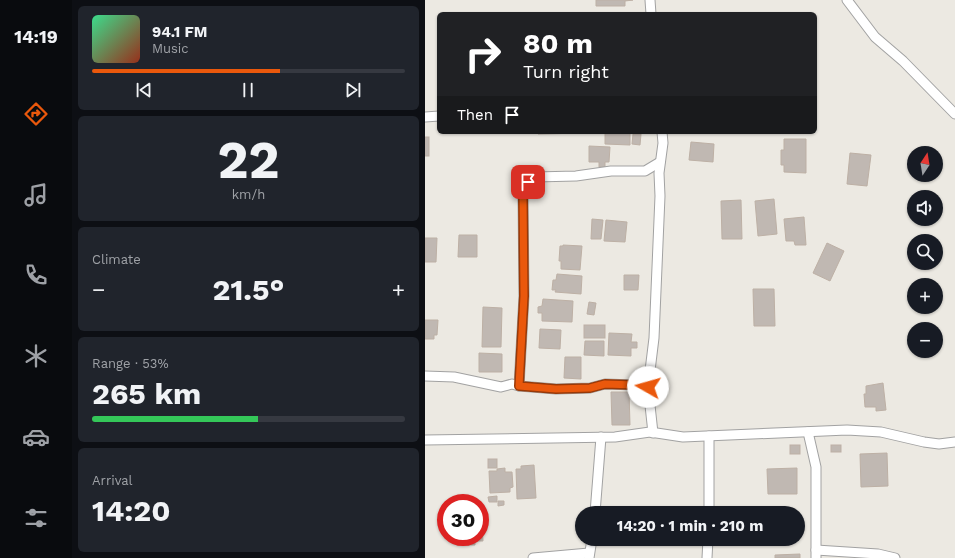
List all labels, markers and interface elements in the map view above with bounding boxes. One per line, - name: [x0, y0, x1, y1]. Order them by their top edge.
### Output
- text: 94.1 FM: [152, 23, 207, 41]
- text: 14:19: [14, 26, 58, 47]
- text: 80 m: [523, 27, 593, 60]
- icon: right: [457, 28, 509, 80]
- text: Music: [152, 41, 189, 56]
- text: Turn right: [523, 61, 609, 82]
- icon: previous: [133, 79, 155, 101]
- icon: pause: [237, 79, 259, 101]
- icon: next: [342, 79, 364, 101]
- icon: directions: [22, 100, 50, 128]
- icon: arrive: [501, 104, 523, 126]
- text: Then: [457, 106, 493, 124]
- text: 22: [218, 130, 279, 191]
- north arrow: [907, 146, 943, 182]
- map controls: [907, 146, 943, 358]
- pin: [511, 165, 545, 199]
- icon: arrive: [517, 171, 539, 193]
- icon: music: [22, 181, 50, 209]
- text: km/h: [232, 187, 265, 202]
- button: sound: [907, 190, 943, 226]
- button: search: [907, 234, 943, 270]
- text: Climate: [92, 252, 141, 267]
- icon: phone: [22, 261, 50, 289]
- text: 21.5°: [213, 272, 284, 307]
- text: −: [92, 277, 105, 302]
- text: +: [392, 277, 405, 302]
- button: +: [907, 278, 943, 314]
- button: −: [907, 322, 943, 358]
- icon: climate: [22, 342, 50, 370]
- text: Range · 53%: [92, 356, 169, 371]
- position arrow: [627, 366, 669, 408]
- text: 265 km: [92, 376, 201, 411]
- icon: car: [22, 423, 50, 451]
- text: Arrival: [92, 473, 133, 488]
- text: 14:20: [92, 493, 171, 528]
- speed limit sign: 30: [437, 494, 489, 546]
- icon: filters: [22, 504, 50, 532]
- text: 14:20 · 1 min · 210 m: [617, 517, 763, 535]

